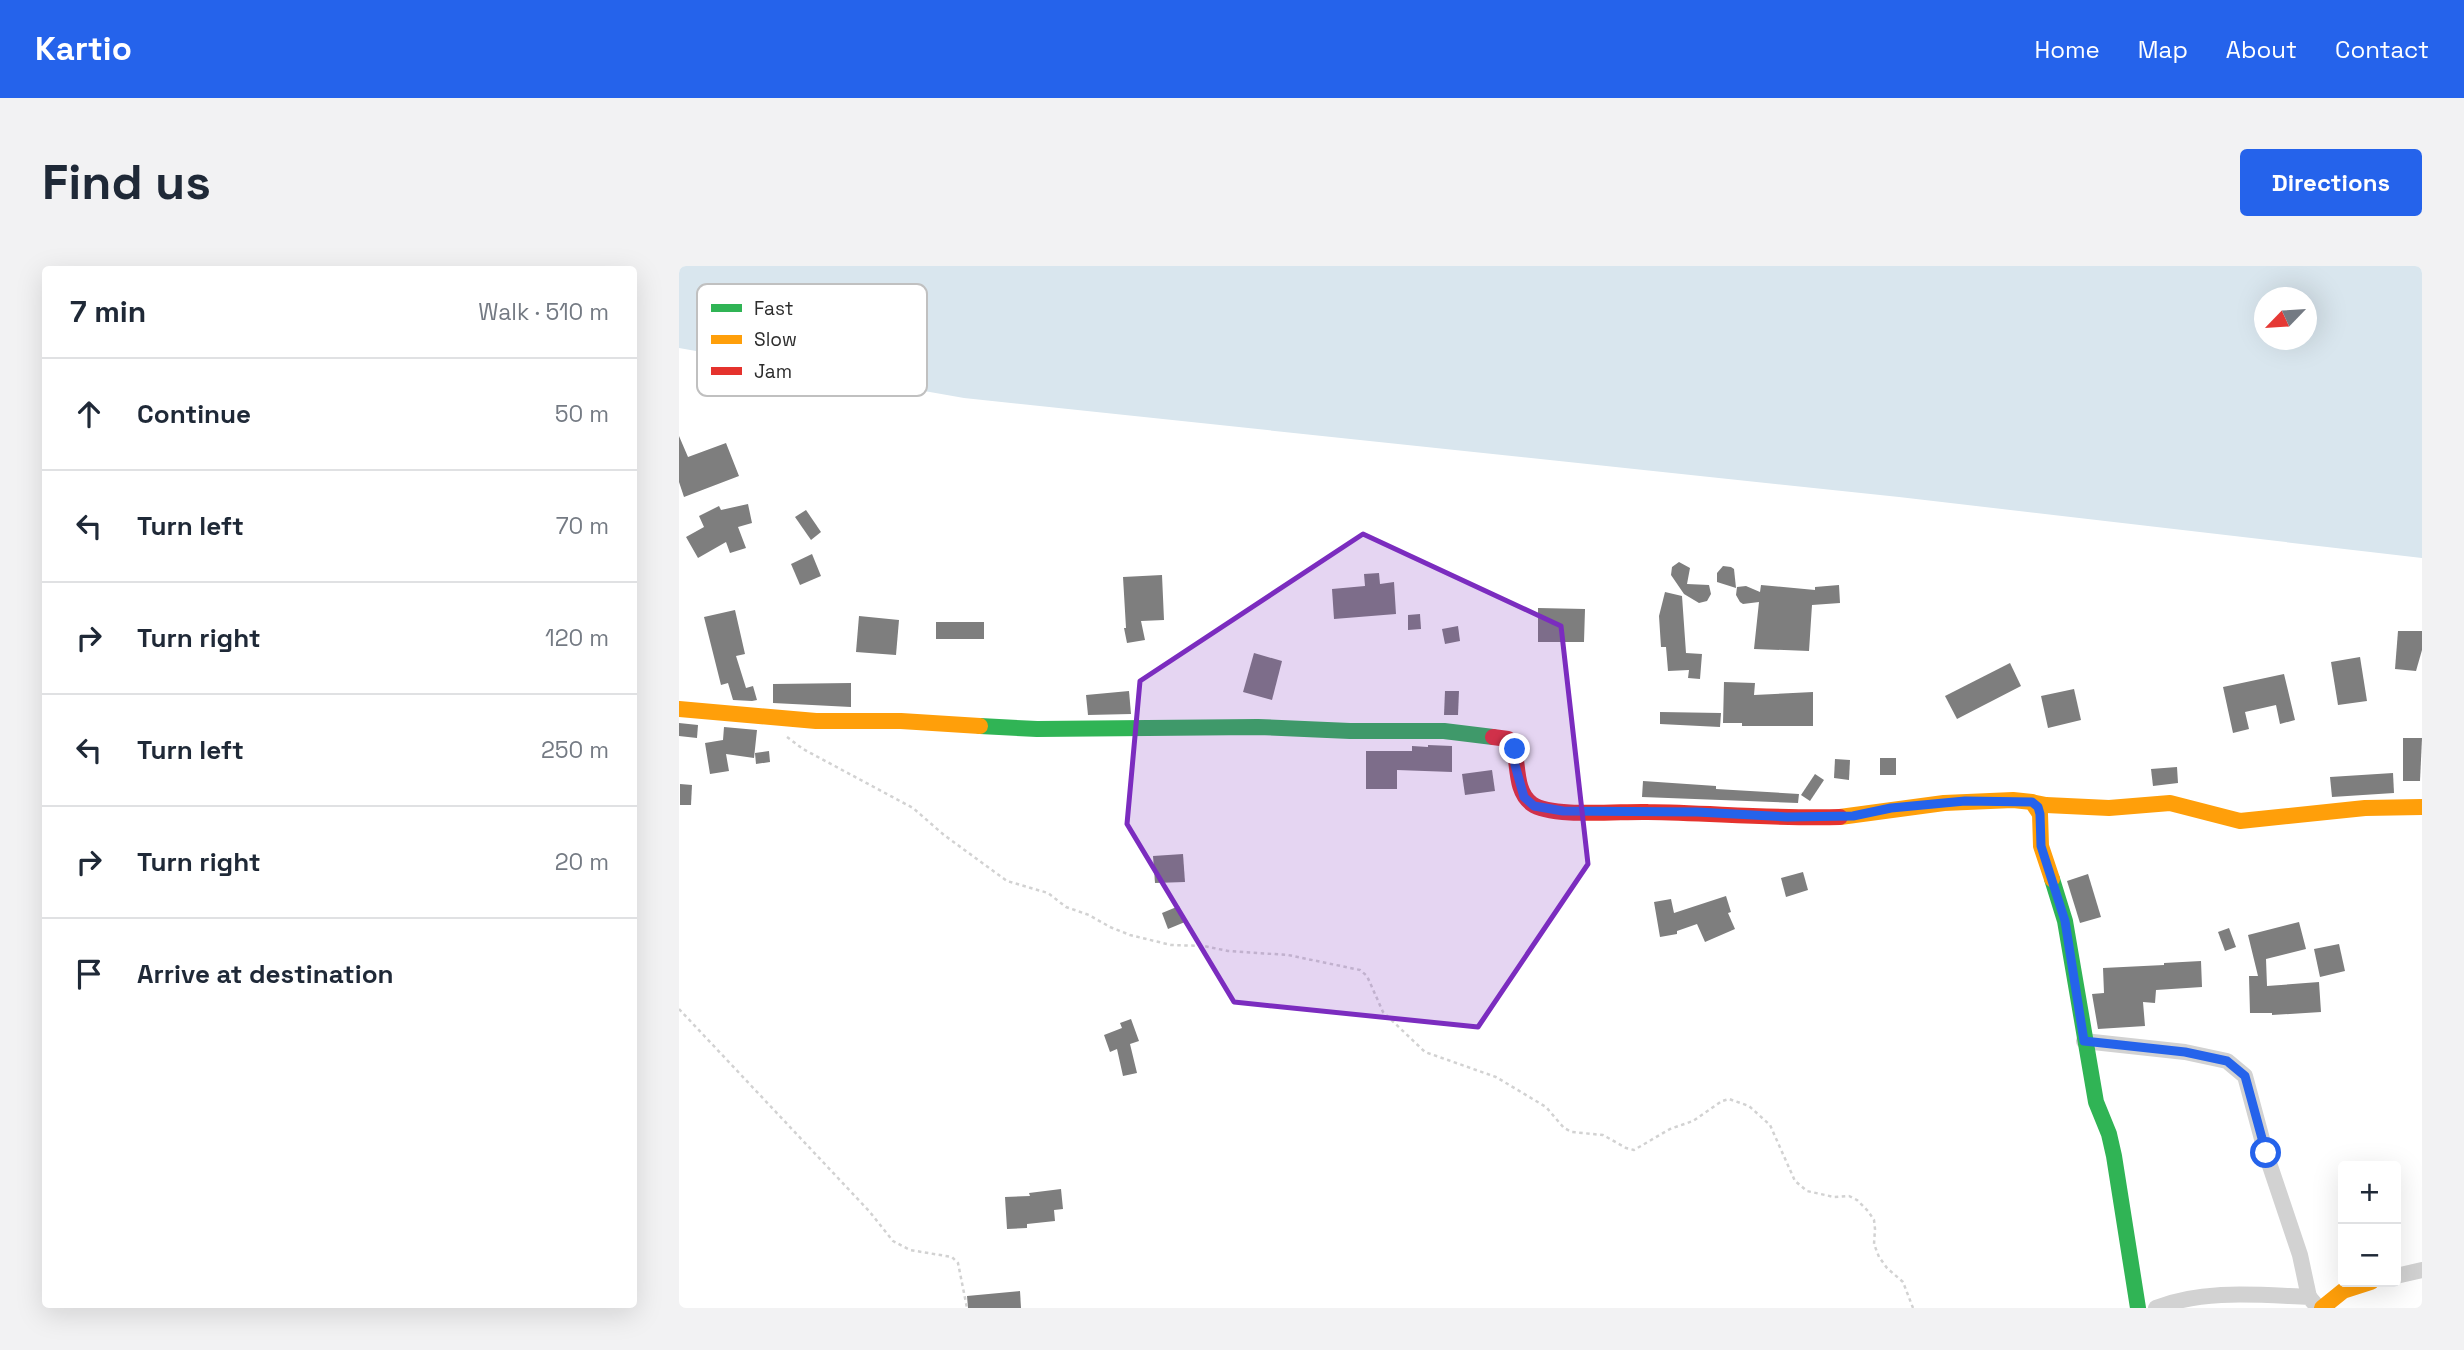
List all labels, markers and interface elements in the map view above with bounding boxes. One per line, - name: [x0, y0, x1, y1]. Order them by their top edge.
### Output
- text: Kartio: [35, 28, 132, 70]
- text: Home: [2034, 34, 2100, 65]
- text: Map: [2138, 34, 2188, 65]
- text: About: [2226, 34, 2297, 65]
- text: Contact: [2335, 34, 2429, 65]
- button: Directions: [2240, 149, 2422, 216]
- text: Find us: [42, 151, 211, 213]
- legend: [697, 284, 927, 396]
- north arrow: [2254, 287, 2317, 350]
- text: 7 min: [70, 292, 146, 331]
- text: Fast: [754, 296, 794, 321]
- text: Walk · 510 m: [478, 297, 609, 327]
- text: Slow: [754, 327, 797, 352]
- text: Jam: [754, 359, 792, 384]
- icon: ahead: [70, 395, 108, 433]
- text: Continue: [137, 397, 251, 431]
- text: 50 m: [555, 399, 609, 429]
- icon: left: [70, 507, 108, 545]
- text: Turn left: [137, 509, 244, 543]
- text: 70 m: [556, 511, 609, 541]
- icon: right: [70, 619, 108, 657]
- text: Turn right: [137, 621, 261, 655]
- text: 120 m: [545, 623, 609, 653]
- icon: left: [70, 731, 108, 769]
- text: Turn left: [137, 733, 244, 767]
- route end: [1499, 733, 1530, 764]
- text: 250 m: [541, 735, 609, 765]
- icon: right: [70, 843, 108, 881]
- text: Turn right: [137, 845, 261, 879]
- text: 20 m: [555, 847, 609, 877]
- icon: arrive: [70, 955, 108, 993]
- text: Arrive at destination: [137, 957, 394, 991]
- route start: [2250, 1137, 2281, 1168]
- map controls: [2338, 1161, 2401, 1287]
- button: +: [2338, 1161, 2401, 1224]
- button: −: [2338, 1224, 2401, 1287]

